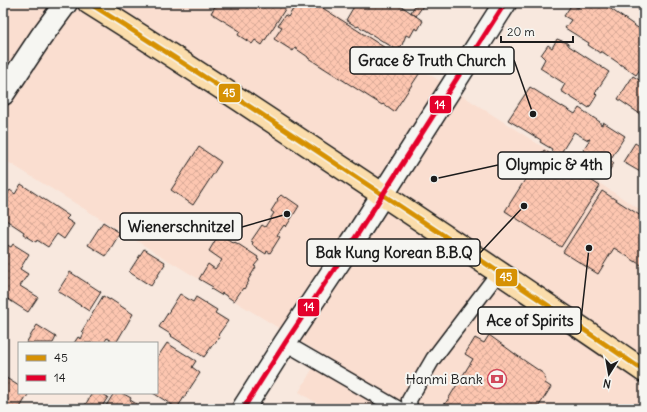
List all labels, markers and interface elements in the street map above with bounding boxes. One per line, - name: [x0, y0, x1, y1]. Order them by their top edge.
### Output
- scale bar: [501, 18, 573, 44]
- text: 20 m: [507, 24, 535, 39]
- callout: Grace & Truth Church: [350, 47, 514, 74]
- text: Grace & Truth Church: [358, 51, 506, 70]
- line badge: 45: [218, 83, 241, 103]
- text: 45: [223, 86, 235, 100]
- line badge: 14: [429, 95, 452, 114]
- text: 14: [435, 98, 446, 112]
- callout: Olympic & 4th: [498, 152, 611, 179]
- text: Olympic & 4th: [505, 155, 603, 175]
- callout: Wienerschnitzel: [120, 213, 242, 240]
- text: Wienerschnitzel: [128, 217, 234, 236]
- callout: Bak Kung Korean B.B.Q: [307, 239, 480, 266]
- text: Bak Kung Korean B.B.Q: [315, 243, 473, 263]
- line badge: 45: [495, 268, 518, 287]
- text: 45: [500, 270, 512, 284]
- line badge: 14: [297, 298, 320, 317]
- text: 14: [304, 300, 315, 314]
- callout: Ace of Spirits: [478, 307, 581, 334]
- text: Ace of Spirits: [486, 311, 574, 331]
- legend: [18, 342, 158, 394]
- text: 45: [54, 350, 68, 365]
- north arrow: [589, 354, 629, 394]
- bank icon: Hanmi Bank: [486, 368, 508, 390]
- text: 14: [54, 370, 66, 385]
- place label: Hanmi Bank: [406, 370, 483, 388]
- text: N: [602, 376, 612, 391]

